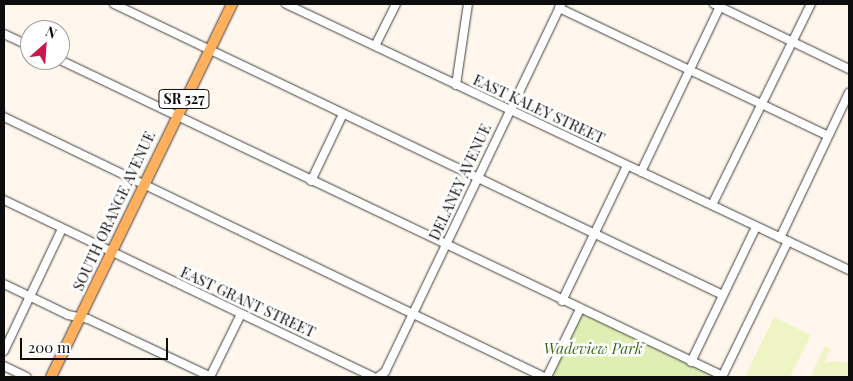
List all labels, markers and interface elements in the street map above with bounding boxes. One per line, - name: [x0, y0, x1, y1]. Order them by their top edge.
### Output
- north arrow: [20, 20, 70, 70]
- text: N: [43, 21, 60, 43]
- street label: EAST KALEY STREET: [470, 70, 608, 148]
- road number: SR 527: [158, 88, 210, 110]
- street label: DELANEY AVENUE: [425, 120, 495, 244]
- street label: SOUTH ORANGE AVENUE: [69, 128, 159, 294]
- street label: EAST GRANT STREET: [177, 263, 319, 341]
- scale bar: [22, 328, 170, 360]
- text: 200 m: [28, 337, 70, 357]
- park label: Wadeview Park: [544, 340, 642, 358]

